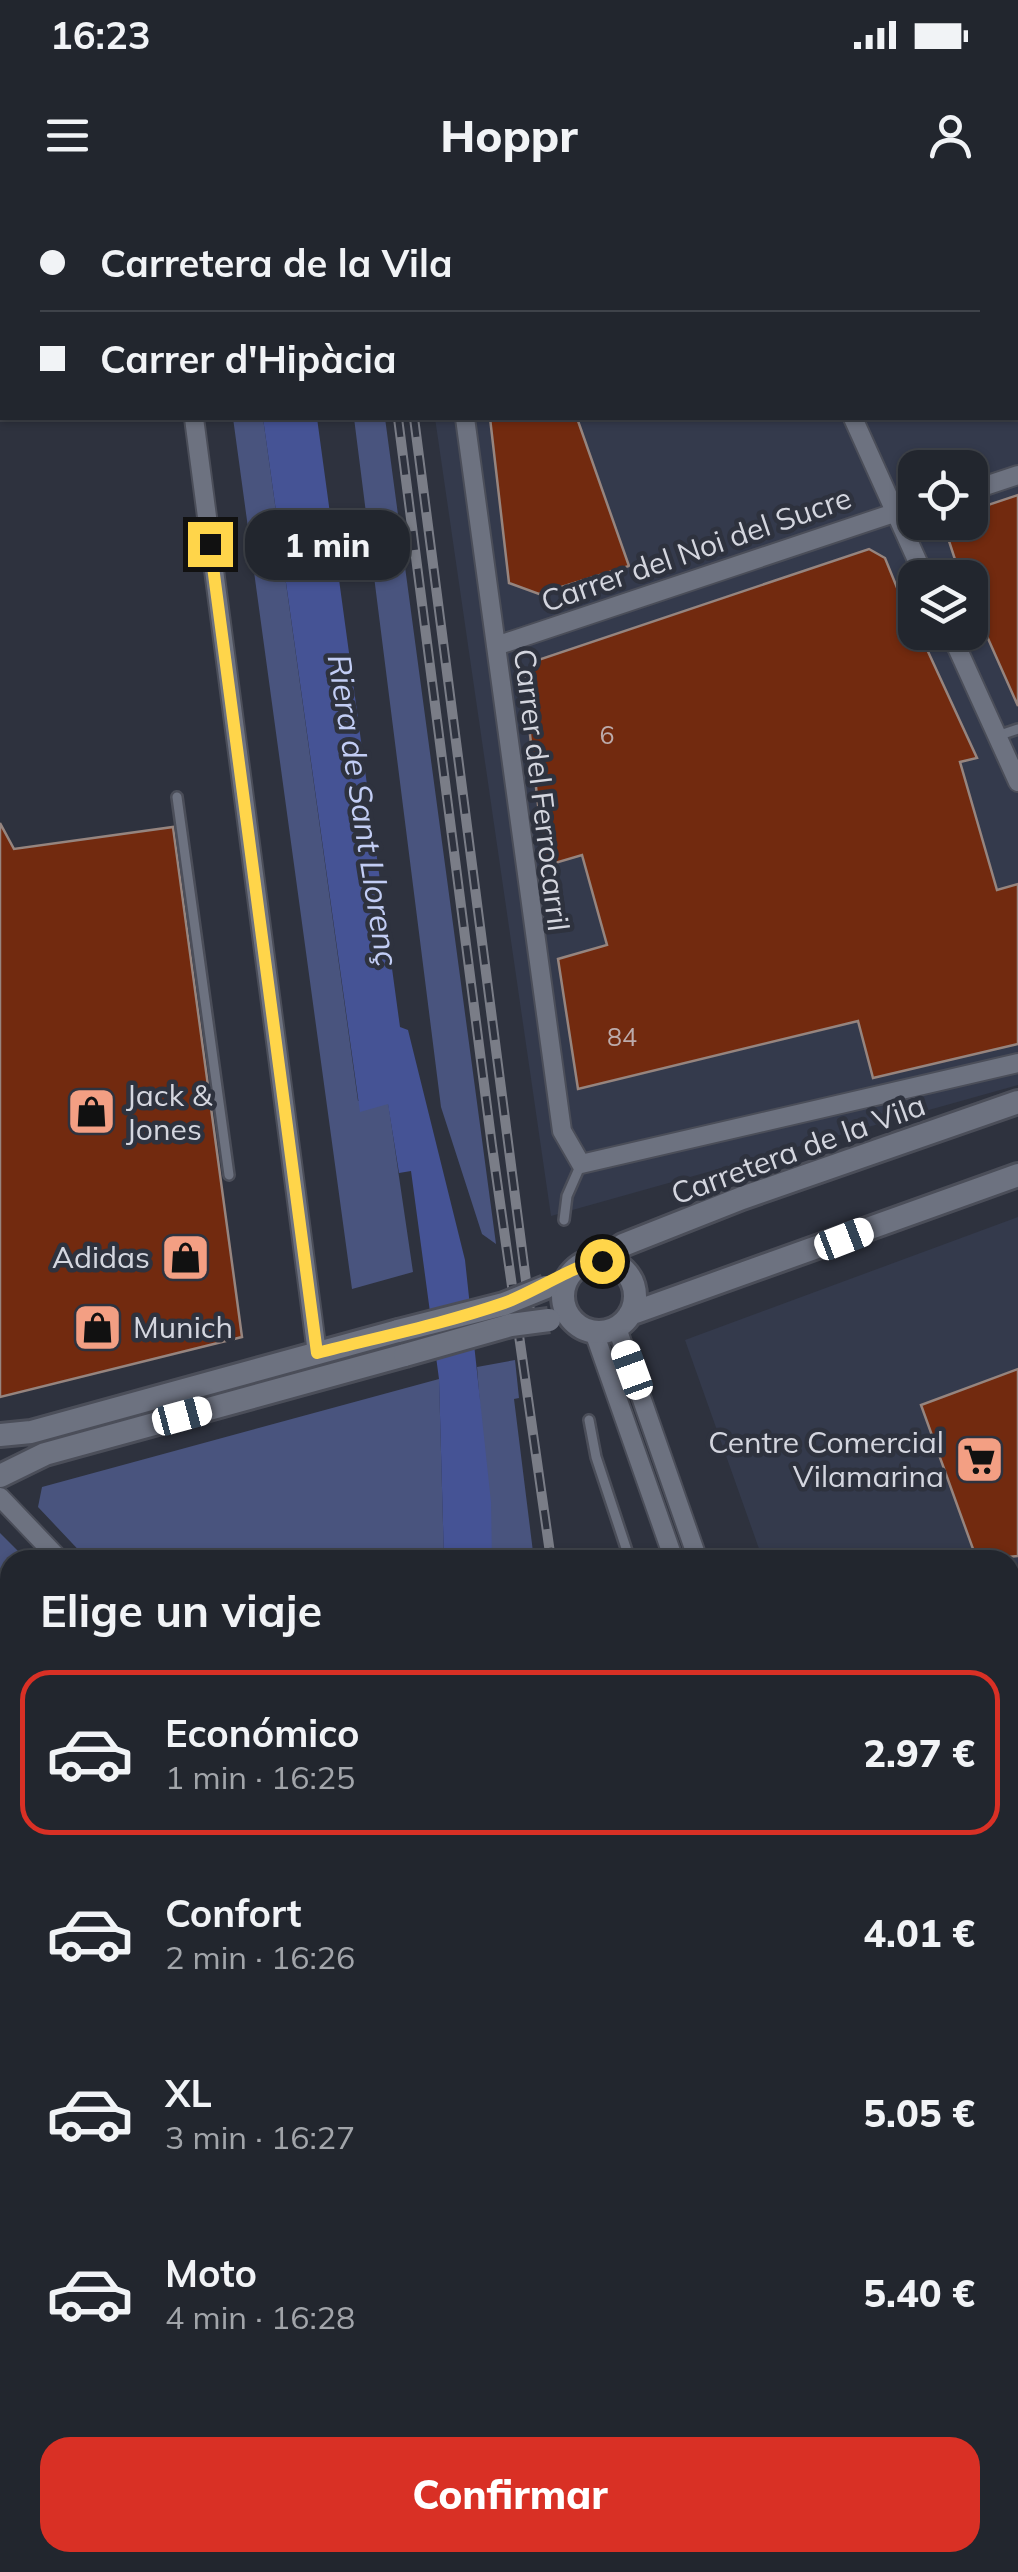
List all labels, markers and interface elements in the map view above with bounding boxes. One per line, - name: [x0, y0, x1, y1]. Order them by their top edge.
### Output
- text: 16:23: [50, 11, 151, 59]
- text: Hoppr: [440, 107, 578, 163]
- icon: menu: [40, 108, 95, 163]
- icon: person: [923, 108, 978, 163]
- text: Carretera de la Vila: [100, 239, 452, 287]
- text: Carrer d'Hipàcia: [100, 335, 397, 383]
- map controls: [898, 450, 988, 650]
- button: locate: [898, 450, 988, 540]
- street label: Carrer del Noi del Sucre: [536, 478, 856, 620]
- callout: 1 min: [245, 509, 410, 579]
- route end: [188, 522, 233, 567]
- text: 1 min: [285, 525, 370, 565]
- button: layers: [898, 560, 988, 650]
- street label: Carrer del Ferrocarril: [506, 647, 578, 933]
- water label: Riera de Sant Llorenç: [320, 651, 408, 969]
- house number: 6: [599, 719, 615, 750]
- house number: 84: [607, 1021, 637, 1052]
- place label: Jack & Jones: [126, 1076, 213, 1148]
- street label: Carretera de la Vila: [666, 1085, 930, 1213]
- shop icon: Jack & Jones: [65, 1086, 117, 1138]
- car: [811, 1214, 877, 1264]
- shop icon: Adidas: [159, 1231, 211, 1283]
- place label: Adidas: [52, 1238, 150, 1276]
- route start: [580, 1239, 625, 1284]
- shop icon: Munich: [72, 1301, 124, 1353]
- place label: Munich: [133, 1308, 233, 1346]
- car: [608, 1337, 656, 1403]
- car: [149, 1394, 215, 1438]
- place label: Centre Comercial Vilamarina: [708, 1423, 944, 1495]
- supermarket icon: Centre Comercial Vilamarina: [953, 1433, 1005, 1485]
- text: Elige un viaje: [40, 1582, 322, 1638]
- icon: car: [45, 1708, 135, 1798]
- text: Económico: [165, 1709, 360, 1757]
- text: 2.97 €: [863, 1729, 975, 1777]
- text: 1 min · 16:25: [165, 1757, 355, 1797]
- icon: car: [45, 1888, 135, 1978]
- text: Confort: [165, 1889, 302, 1937]
- text: 4.01 €: [863, 1909, 975, 1957]
- text: 2 min · 16:26: [165, 1937, 355, 1977]
- icon: car: [45, 2068, 135, 2158]
- text: XL: [165, 2069, 212, 2117]
- text: 5.05 €: [863, 2089, 975, 2137]
- text: 3 min · 16:27: [165, 2117, 355, 2157]
- icon: car: [45, 2248, 135, 2338]
- text: Moto: [165, 2249, 257, 2297]
- text: 5.40 €: [863, 2269, 975, 2317]
- text: 4 min · 16:28: [165, 2297, 355, 2337]
- button: Confirmar: [40, 2437, 980, 2552]

